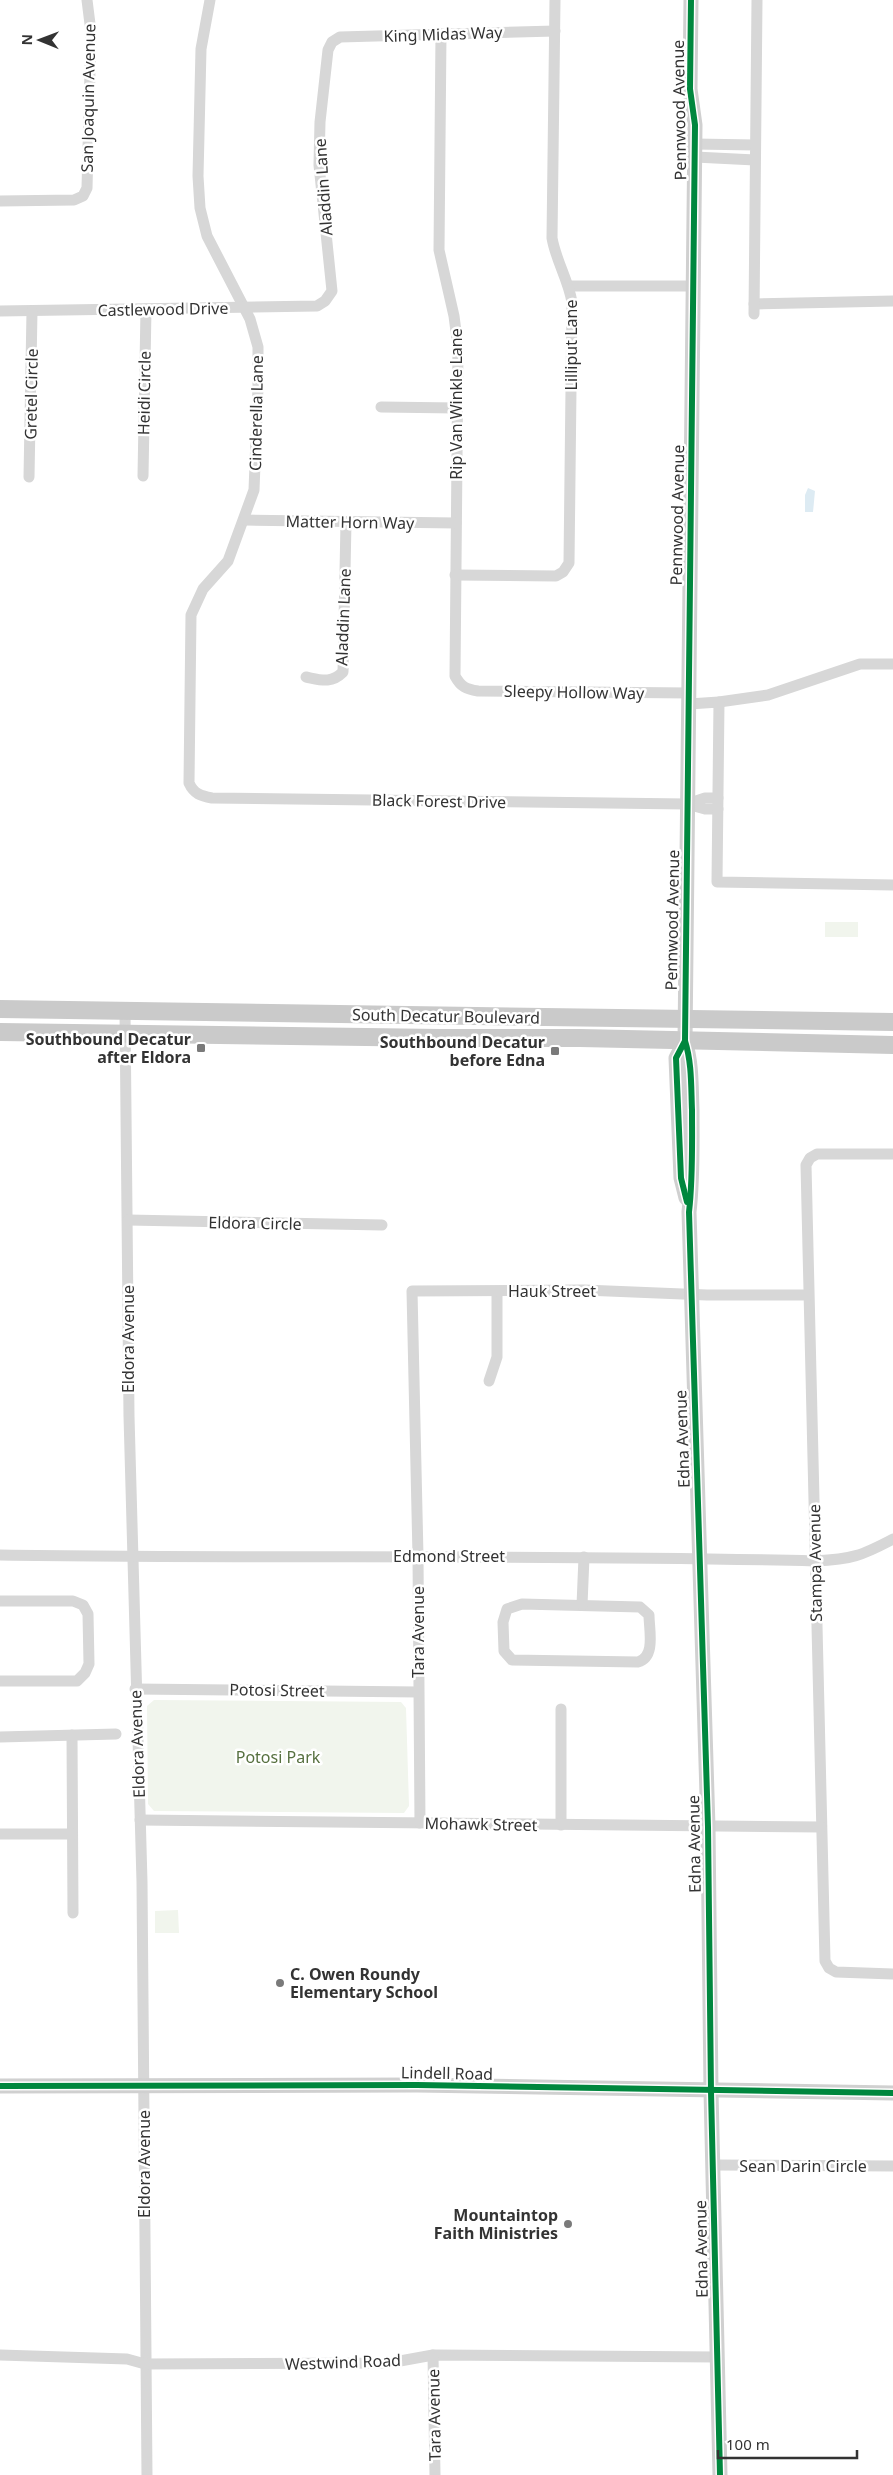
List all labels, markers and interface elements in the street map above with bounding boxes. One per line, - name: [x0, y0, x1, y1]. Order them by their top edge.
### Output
- north arrow: [15, 15, 65, 65]
- street label: King Midas Way: [383, 21, 504, 47]
- street label: San Joaquin Avenue: [76, 23, 100, 173]
- text: N: [17, 34, 36, 46]
- street label: Pennwood Avenue: [667, 40, 691, 180]
- street label: Aladdin Lane: [309, 138, 337, 236]
- street label: Castlewood Drive: [97, 297, 229, 321]
- street label: Lilliput Lane: [560, 300, 582, 390]
- street label: Rip Van Winkle Lane: [445, 328, 467, 480]
- street label: Gretel Circle: [19, 348, 43, 440]
- street label: Heidi Circle: [132, 351, 156, 435]
- street label: Cinderella Lane: [244, 355, 268, 471]
- street label: Pennwood Avenue: [665, 445, 689, 585]
- street label: Matter Horn Way: [285, 510, 415, 534]
- street label: Aladdin Lane: [330, 568, 356, 666]
- street label: Sleepy Hollow Way: [504, 680, 645, 704]
- street label: Black Forest Drive: [372, 789, 506, 813]
- street label: Pennwood Avenue: [660, 850, 684, 990]
- street label: South Decatur Boulevard: [352, 1003, 540, 1029]
- place label: Southbound Decatur after Eldora: [26, 1028, 191, 1068]
- place label: Southbound Decatur before Edna: [380, 1031, 545, 1071]
- marker: Southbound Decatur after Eldora: [195, 1042, 207, 1054]
- marker: Southbound Decatur before Edna: [549, 1045, 561, 1057]
- street label: Eldora Circle: [208, 1211, 302, 1235]
- street label: Hauk Street: [508, 1280, 596, 1302]
- street label: Eldora Avenue: [117, 1285, 139, 1393]
- street label: Edna Avenue: [669, 1390, 695, 1488]
- street label: Stampa Avenue: [803, 1504, 827, 1622]
- street label: Edmond Street: [393, 1545, 505, 1567]
- street label: Tara Avenue: [407, 1586, 429, 1678]
- street label: Potosi Street: [229, 1678, 325, 1702]
- street label: Eldora Avenue: [124, 1690, 150, 1798]
- park label: Potosi Park: [236, 1746, 321, 1768]
- street label: Edna Avenue: [682, 1795, 706, 1893]
- street label: Mohawk Street: [424, 1812, 538, 1836]
- place label: C. Owen Roundy Elementary School: [290, 1963, 438, 2003]
- marker: C. Owen Roundy Elementary School: [274, 1977, 286, 1989]
- street label: Lindell Road: [401, 2061, 493, 2085]
- street label: Eldora Avenue: [133, 2110, 155, 2218]
- street label: Sean Darin Circle: [739, 2155, 867, 2177]
- street label: Edna Avenue: [689, 2200, 713, 2298]
- place label: Mountaintop Faith Ministries: [434, 2204, 558, 2244]
- marker: Mountaintop Faith Ministries: [562, 2218, 574, 2230]
- street label: Westwind Road: [285, 2349, 401, 2375]
- street label: Tara Avenue: [422, 2369, 446, 2461]
- scale bar: [718, 2428, 857, 2460]
- text: 100 m: [726, 2434, 770, 2454]

